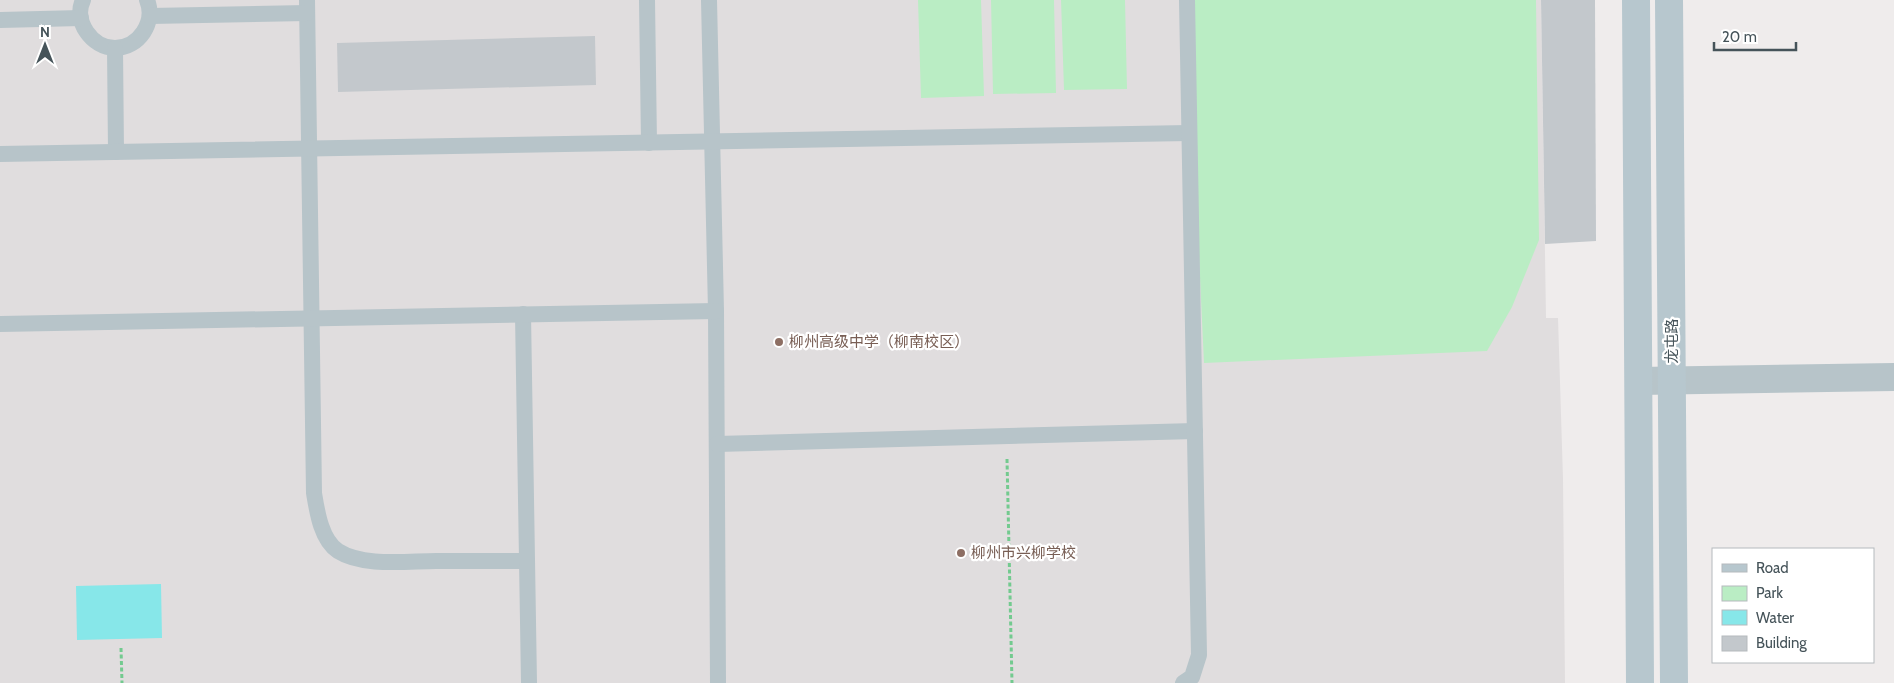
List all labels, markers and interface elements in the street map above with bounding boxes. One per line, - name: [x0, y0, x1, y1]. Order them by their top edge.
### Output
- north arrow: [20, 20, 70, 70]
- scale bar: [1714, 20, 1796, 52]
- text: N: [40, 23, 50, 41]
- text: 20 m: [1722, 28, 1757, 46]
- street label: 龙屯路: [1663, 318, 1681, 364]
- place label: 柳州高级中学（柳南校区）: [789, 333, 969, 351]
- marker: 柳州高级中学（柳南校区）: [773, 336, 785, 348]
- place label: 柳州市兴柳学校: [971, 544, 1076, 562]
- marker: 柳州市兴柳学校: [955, 547, 967, 559]
- legend: [1712, 548, 1874, 663]
- text: Road: [1756, 559, 1789, 577]
- text: Park: [1756, 584, 1783, 602]
- text: Water: [1756, 609, 1794, 627]
- text: Building: [1756, 634, 1807, 652]

